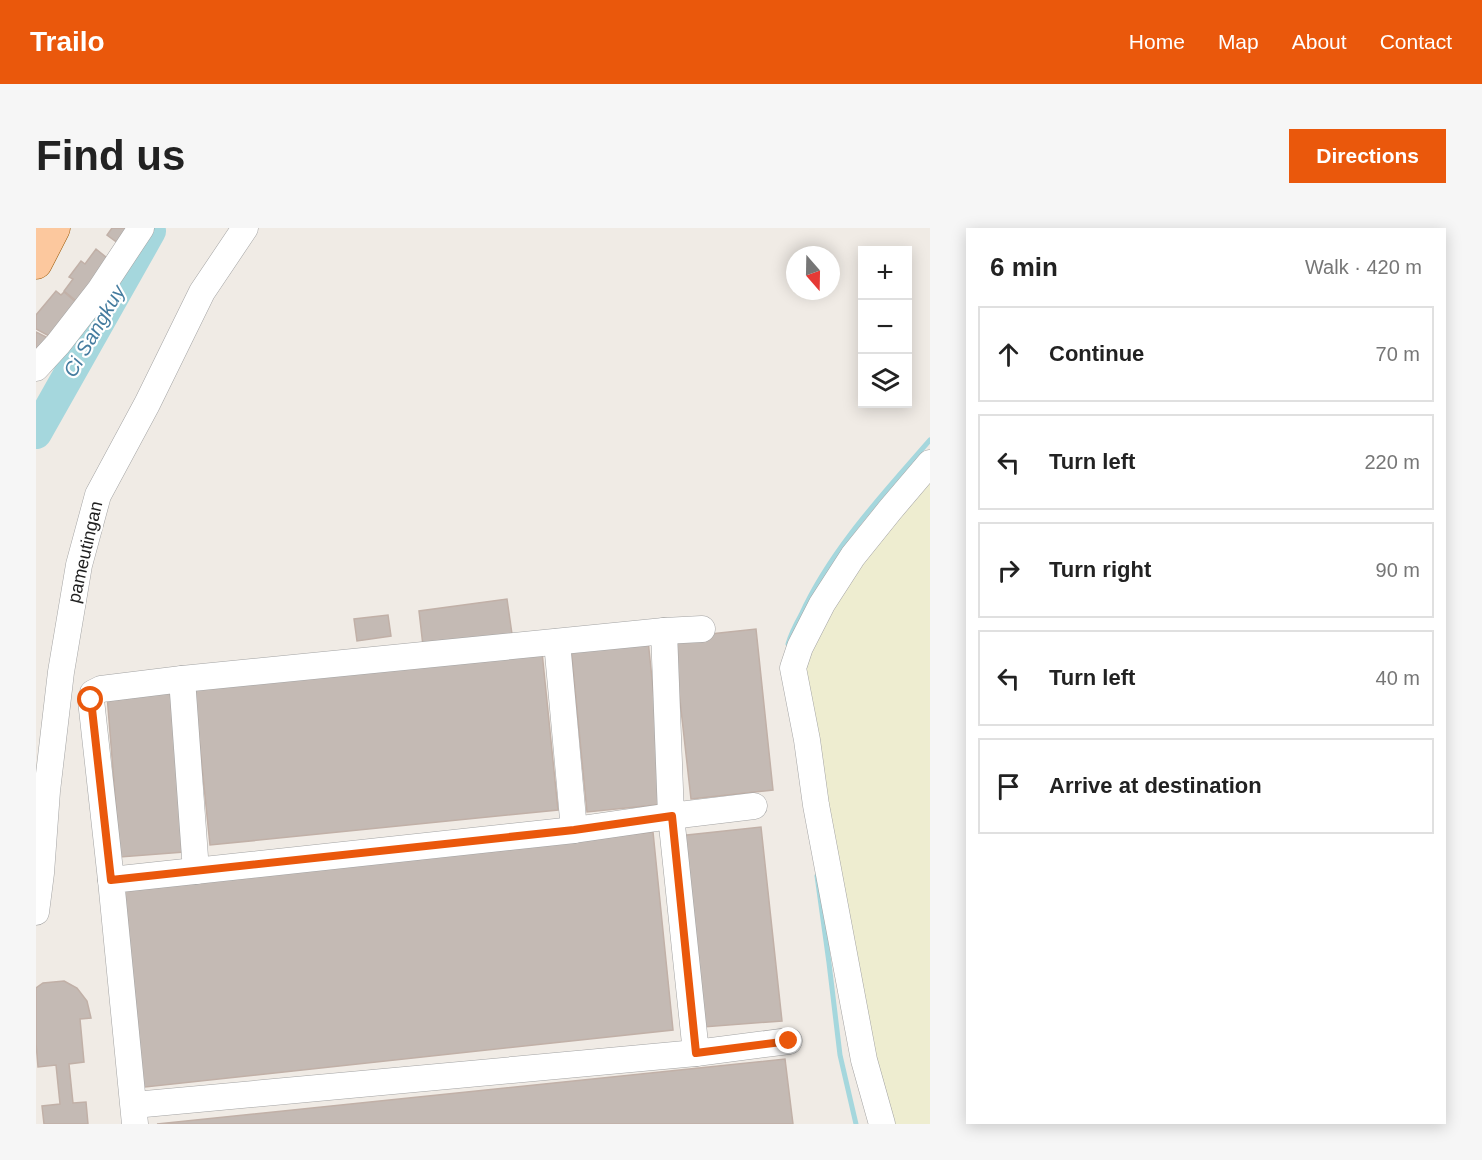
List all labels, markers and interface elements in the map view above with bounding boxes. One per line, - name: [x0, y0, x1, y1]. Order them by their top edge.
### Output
- text: Trailo: [30, 26, 105, 57]
- text: Home: [1129, 30, 1185, 53]
- text: Map: [1218, 30, 1259, 53]
- text: About: [1292, 30, 1347, 53]
- text: Contact: [1380, 30, 1452, 53]
- button: Directions: [1289, 129, 1446, 183]
- text: Find us: [36, 132, 185, 179]
- north arrow: [786, 246, 840, 300]
- map controls: [858, 246, 912, 408]
- button: +: [858, 246, 912, 300]
- text: 6 min: [990, 252, 1058, 282]
- text: Walk · 420 m: [1305, 256, 1422, 278]
- water label: Ci Sangkuy: [59, 280, 130, 381]
- button: −: [858, 300, 912, 354]
- icon: ahead: [992, 338, 1025, 371]
- text: Continue: [1049, 341, 1144, 366]
- text: 70 m: [1376, 343, 1420, 365]
- button: layers: [858, 354, 912, 408]
- icon: left: [992, 446, 1025, 479]
- text: Turn left: [1049, 449, 1135, 474]
- text: 220 m: [1364, 451, 1420, 473]
- street label: pameutingan: [64, 499, 106, 605]
- icon: right: [992, 554, 1025, 587]
- text: Turn right: [1049, 557, 1151, 582]
- text: 90 m: [1376, 559, 1420, 581]
- icon: left: [992, 662, 1025, 695]
- text: Turn left: [1049, 665, 1135, 690]
- text: 40 m: [1376, 667, 1420, 689]
- route start: [77, 686, 103, 712]
- icon: arrive: [992, 770, 1025, 803]
- text: Arrive at destination: [1049, 773, 1262, 798]
- route end: [775, 1027, 801, 1053]

